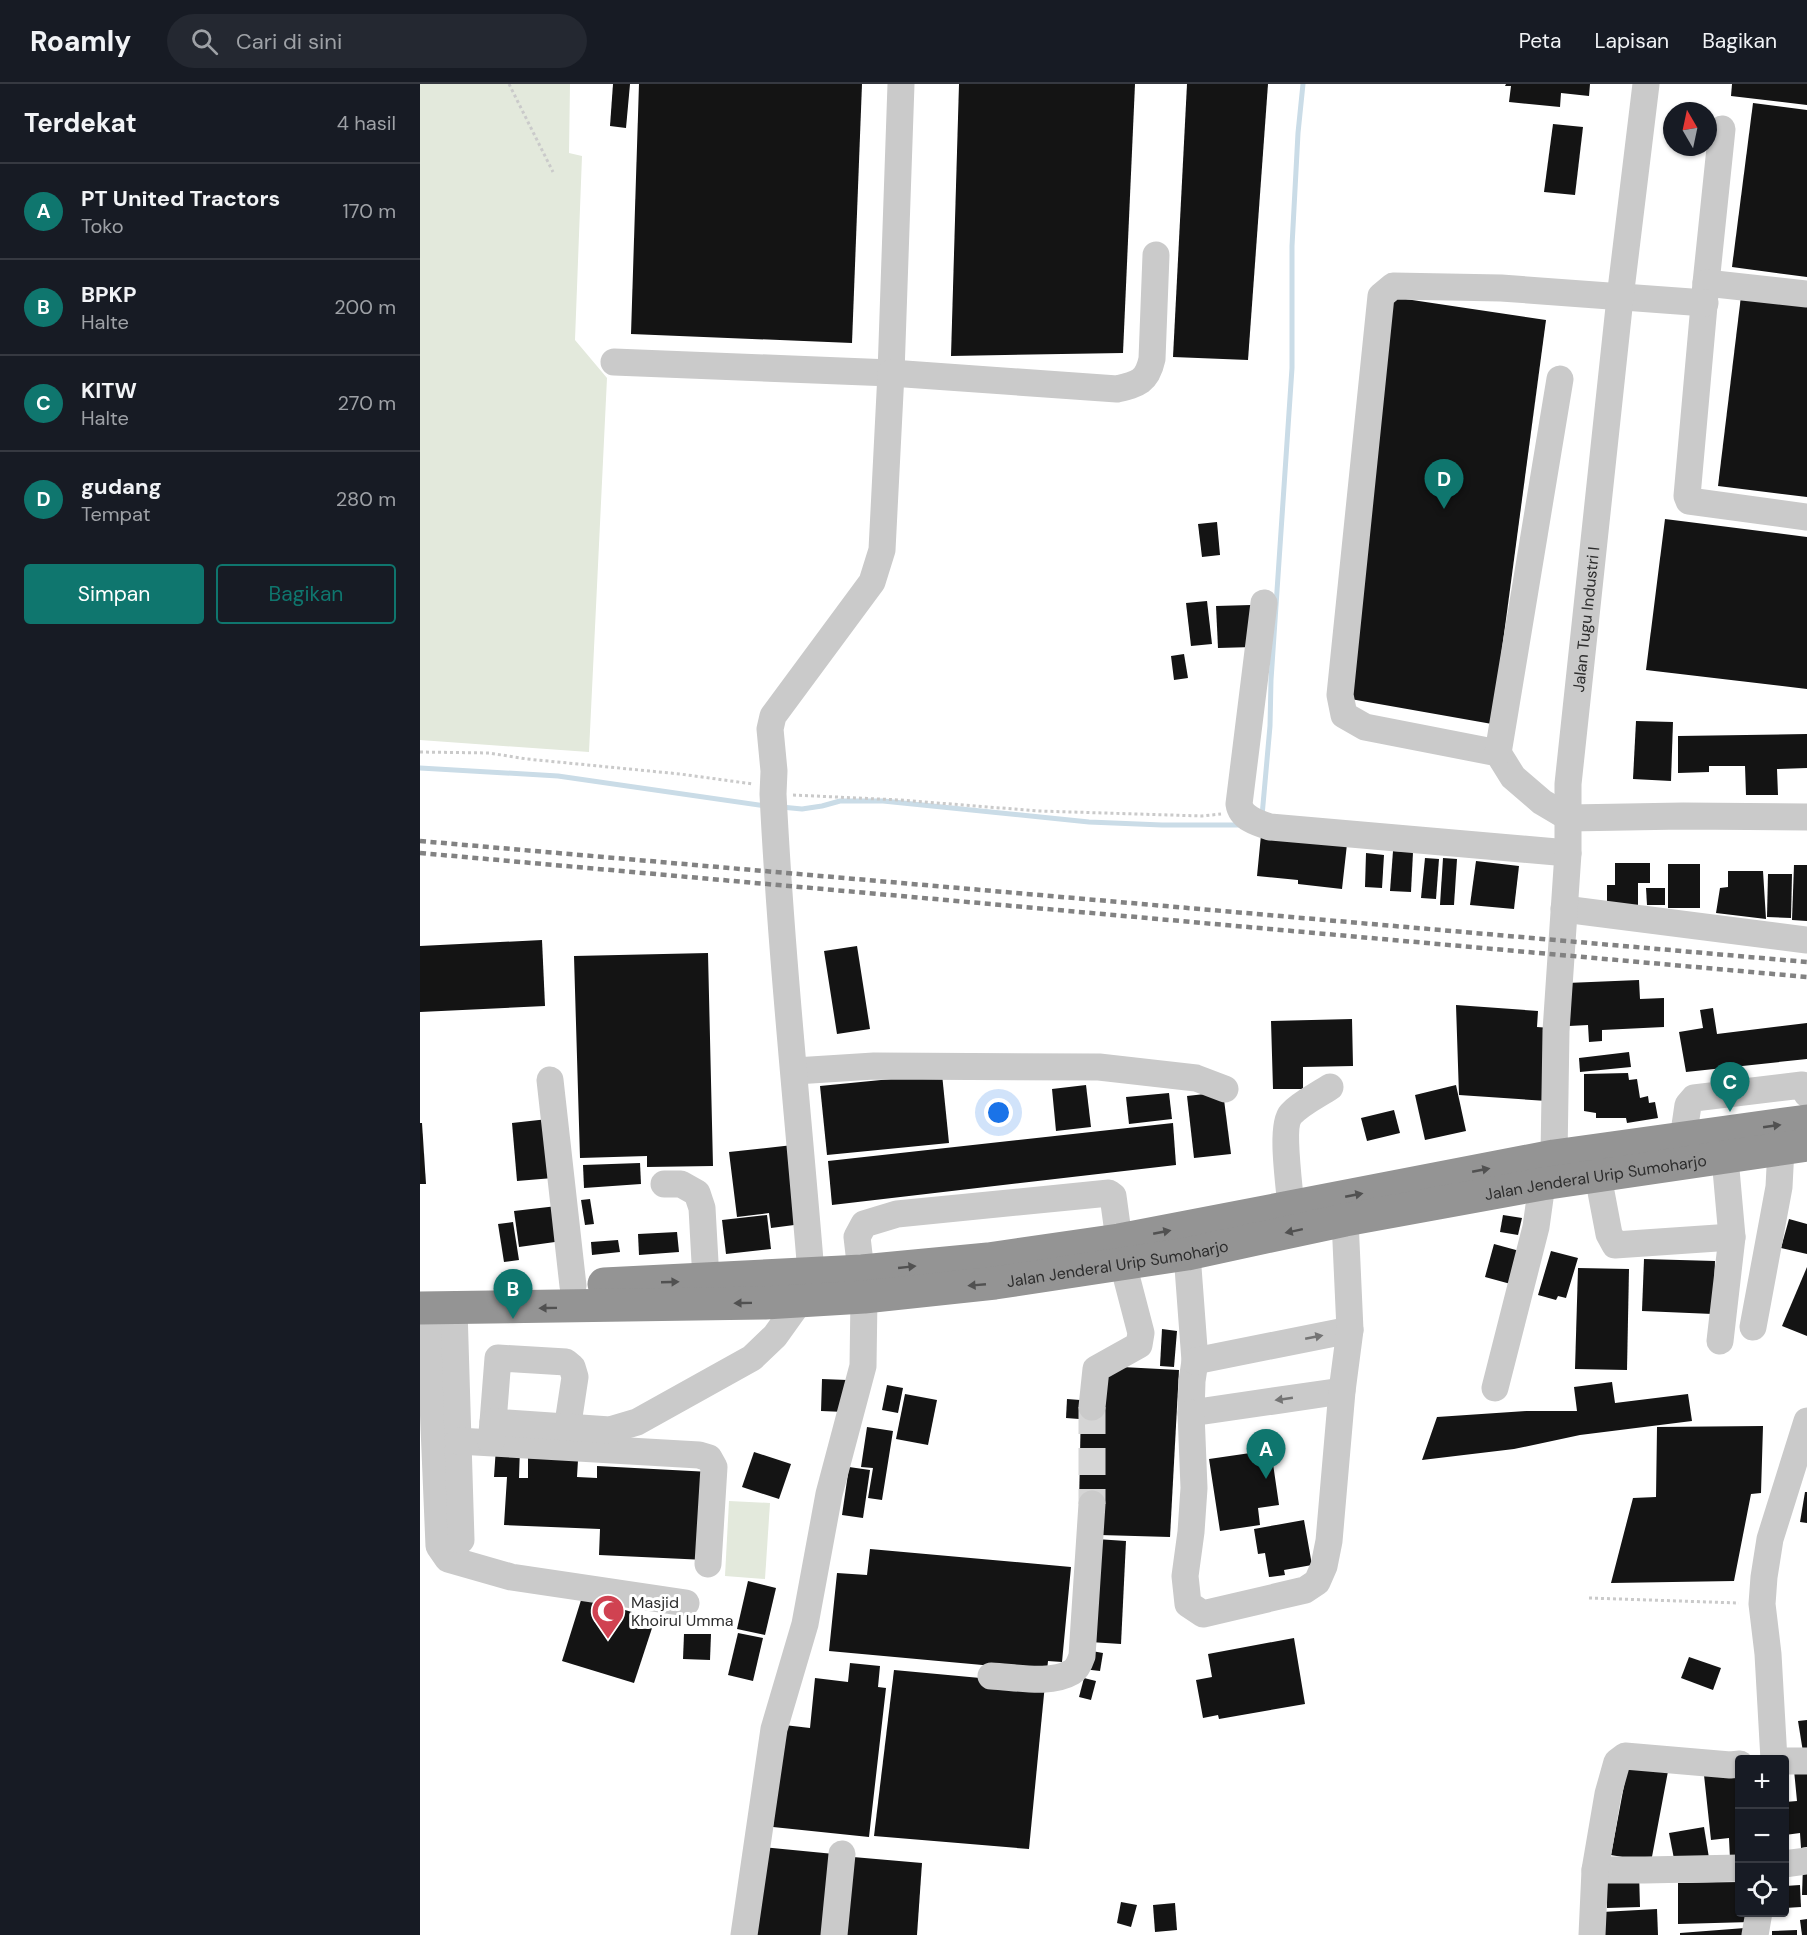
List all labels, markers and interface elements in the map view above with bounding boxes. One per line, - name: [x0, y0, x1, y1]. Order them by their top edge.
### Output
- search box: [167, 14, 587, 68]
- text: Roamly: [30, 23, 131, 60]
- icon: search: [188, 25, 221, 58]
- text: Cari di sini: [236, 27, 342, 56]
- text: Peta: [1519, 27, 1561, 55]
- text: Lapisan: [1594, 27, 1669, 55]
- text: Bagikan: [1702, 27, 1777, 55]
- north arrow: [1663, 102, 1717, 156]
- text: Terdekat: [24, 106, 137, 140]
- text: 4 hasil: [337, 110, 396, 136]
- text: PT United Tractors: [81, 184, 280, 213]
- text: A: [36, 198, 51, 224]
- text: 170 m: [343, 198, 396, 224]
- text: Toko: [81, 213, 124, 239]
- text: BPKP: [81, 280, 136, 309]
- text: B: [37, 294, 50, 320]
- text: 200 m: [334, 294, 396, 320]
- text: Halte: [81, 309, 129, 335]
- text: KITW: [81, 376, 137, 405]
- text: C: [36, 390, 51, 416]
- text: 270 m: [338, 390, 396, 416]
- text: Halte: [81, 405, 129, 431]
- pin: D: [1424, 460, 1464, 509]
- text: gudang: [81, 472, 162, 501]
- text: D: [36, 486, 51, 512]
- text: 280 m: [336, 486, 396, 512]
- text: Tempat: [81, 501, 151, 527]
- street label: Jalan Tugu Industri I: [1568, 546, 1604, 693]
- button: Simpan: [24, 564, 204, 624]
- button: Bagikan: [216, 564, 396, 624]
- pin: C: [1710, 1062, 1750, 1112]
- your location: [984, 1098, 1013, 1127]
- one-way arrow: [1763, 1122, 1782, 1131]
- street label: Jalan Jenderal Urip Sumoharjo: [1483, 1150, 1708, 1205]
- one-way arrow: [1472, 1165, 1491, 1174]
- one-way arrow: [1345, 1190, 1364, 1199]
- one-way arrow: [1153, 1227, 1172, 1236]
- one-way arrow: [1284, 1227, 1303, 1237]
- street label: Jalan Jenderal Urip Sumoharjo: [1005, 1235, 1230, 1292]
- one-way arrow: [898, 1263, 917, 1272]
- pin: B: [494, 1270, 532, 1319]
- one-way arrow: [661, 1277, 680, 1286]
- one-way arrow: [968, 1280, 987, 1290]
- one-way arrow: [733, 1299, 752, 1308]
- one-way arrow: [538, 1303, 557, 1312]
- one-way arrow: [1304, 1332, 1323, 1341]
- one-way arrow: [1275, 1395, 1294, 1404]
- pin: A: [1246, 1430, 1286, 1479]
- place label: Masjid Khoirul Umma: [631, 1592, 733, 1631]
- mosque icon: Masjid Khoirul Umma: [590, 1593, 626, 1640]
- map controls: [1735, 1755, 1789, 1917]
- button: +: [1735, 1755, 1789, 1809]
- button: −: [1735, 1809, 1789, 1863]
- button: locate: [1735, 1863, 1789, 1917]

